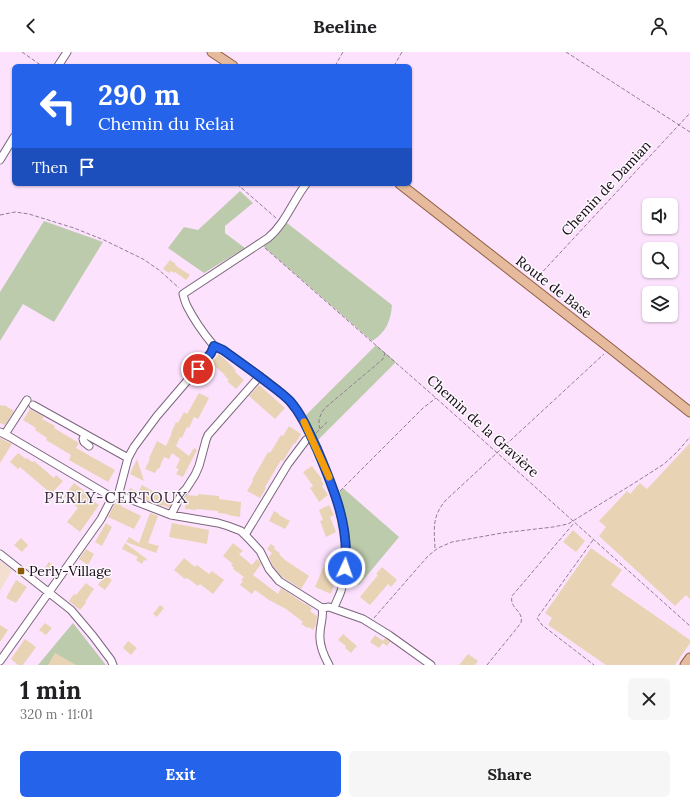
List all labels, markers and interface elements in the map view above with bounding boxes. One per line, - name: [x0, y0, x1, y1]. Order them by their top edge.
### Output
- icon: back: [20, 15, 42, 37]
- text: Beeline: [313, 15, 377, 38]
- icon: person: [648, 15, 670, 37]
- text: 290 m: [98, 77, 180, 113]
- icon: left: [32, 80, 84, 132]
- text: Chemin du Relai: [98, 112, 234, 135]
- street label: Chemin de Damian: [557, 136, 655, 239]
- icon: arrive: [76, 156, 98, 178]
- text: Then: [32, 158, 68, 177]
- map controls: [642, 198, 678, 322]
- button: sound: [642, 198, 678, 234]
- button: search: [642, 242, 678, 278]
- street label: Route de Base: [512, 252, 596, 323]
- button: layers: [642, 286, 678, 322]
- pin: [181, 352, 215, 386]
- icon: arrive: [187, 358, 209, 380]
- street label: Chemin de la Gravière: [423, 371, 543, 481]
- district label: PERLY-CERTOUX: [44, 487, 188, 507]
- position arrow: [324, 547, 366, 589]
- place label: Perly-Village: [29, 562, 112, 580]
- marker: Perly-Village: [16, 566, 26, 576]
- text: 1 min: [20, 675, 81, 706]
- button: close: [628, 678, 670, 720]
- text: 320 m · 11:01: [20, 706, 93, 723]
- button: Exit: [20, 751, 341, 797]
- button: Share: [349, 751, 670, 797]

